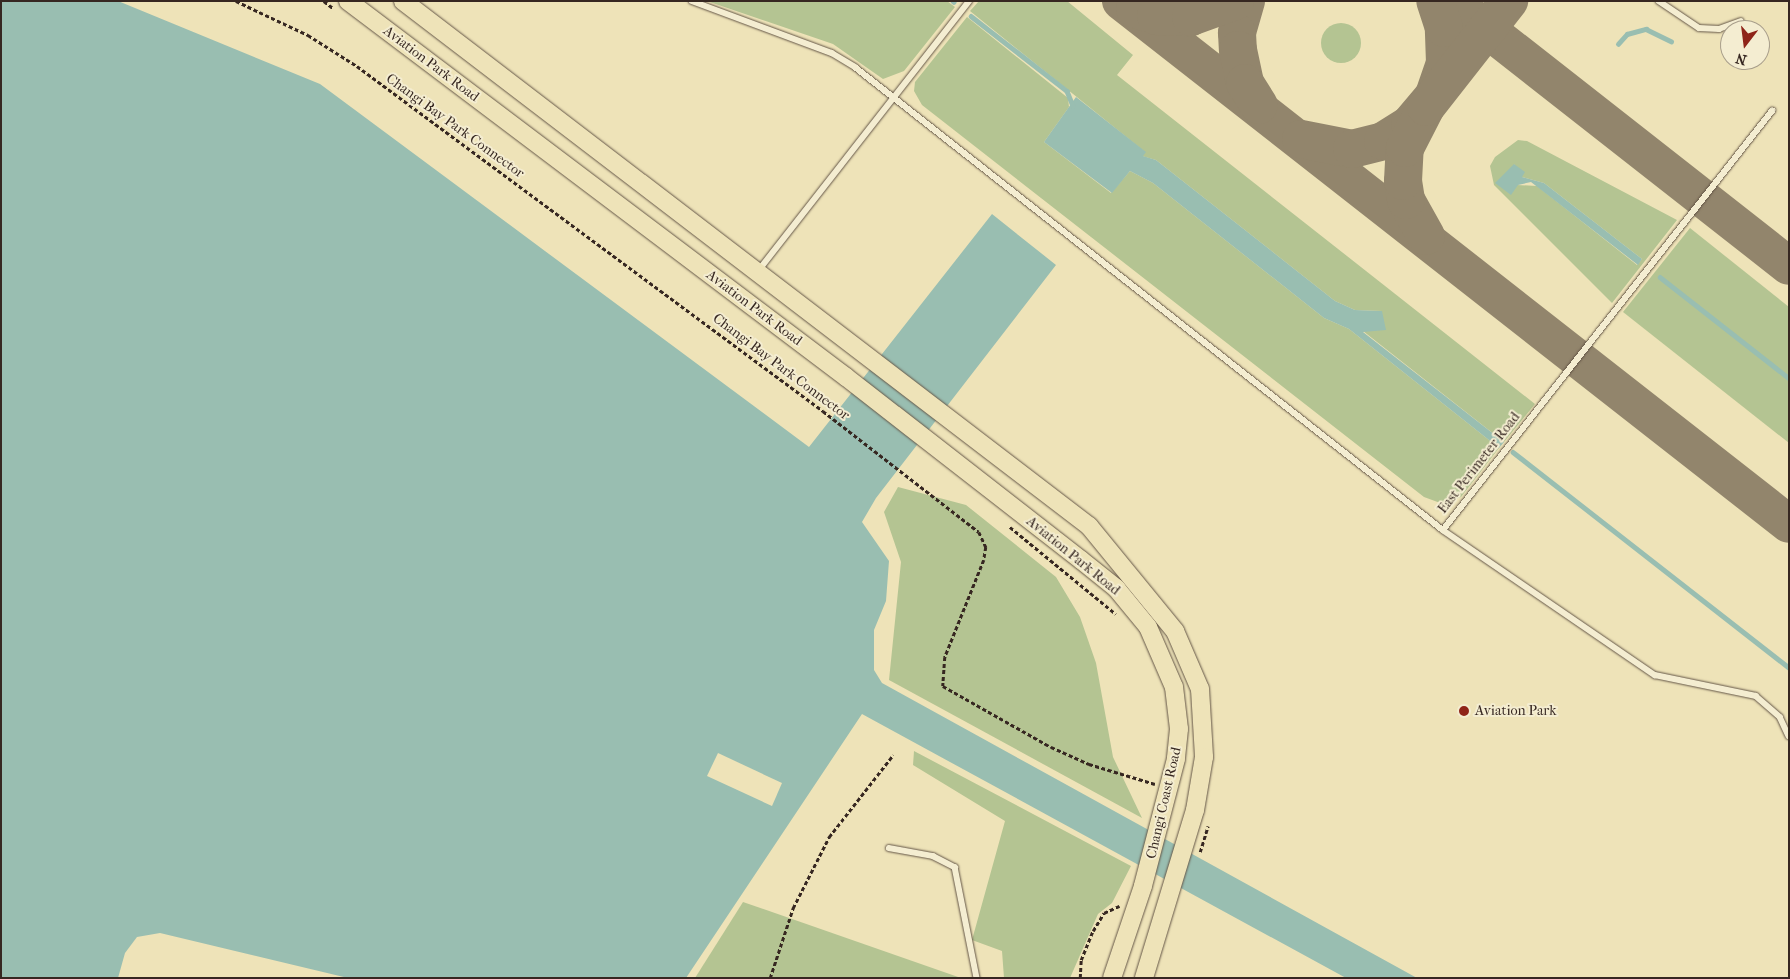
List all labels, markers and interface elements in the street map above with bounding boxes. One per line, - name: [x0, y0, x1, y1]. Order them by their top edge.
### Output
- north arrow: [1720, 20, 1770, 70]
- street label: Aviation Park Road: [380, 23, 482, 105]
- text: N: [1734, 49, 1749, 69]
- street label: Changi Bay Park Connector: [383, 70, 527, 182]
- street label: Aviation Park Road: [703, 267, 805, 349]
- street label: Changi Bay Park Connector: [709, 310, 853, 424]
- street label: East Perimeter Road: [1434, 409, 1524, 517]
- street label: Aviation Park Road: [1023, 513, 1123, 599]
- place label: Aviation Park: [1475, 703, 1556, 719]
- marker: Aviation Park: [1457, 704, 1471, 718]
- street label: Changi Coast Road: [1143, 746, 1185, 860]

